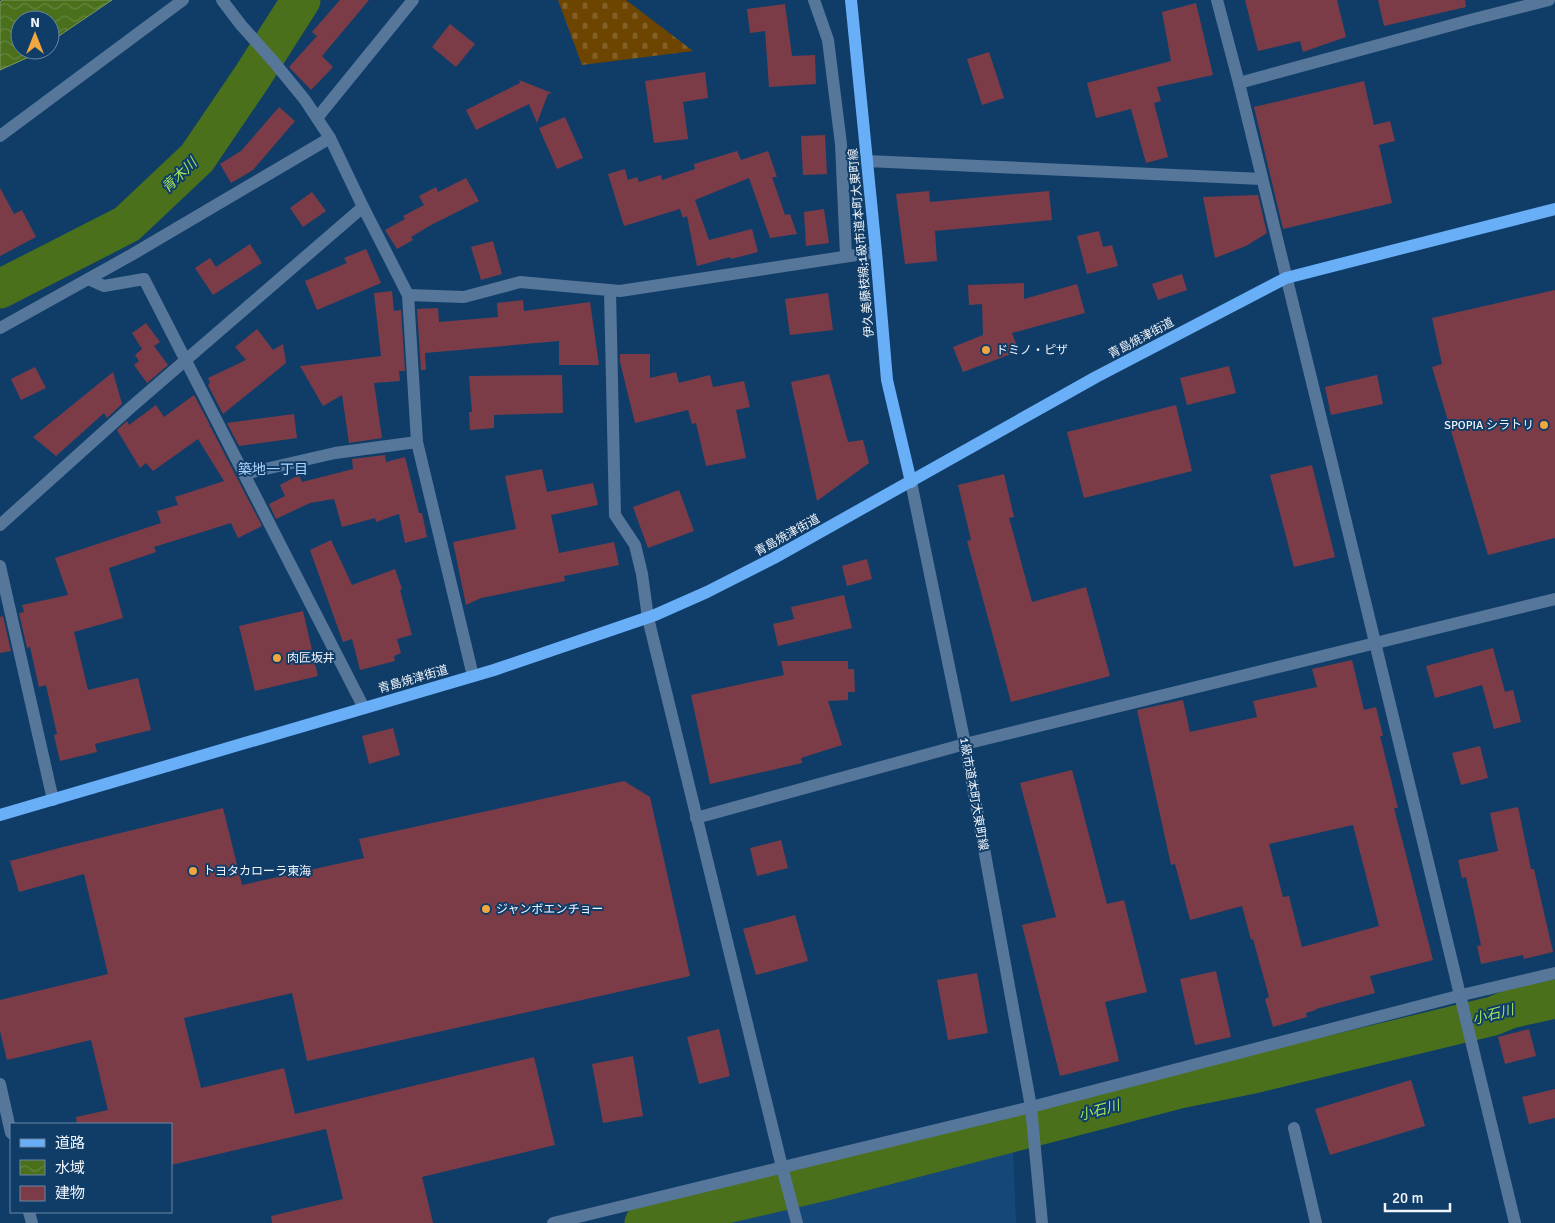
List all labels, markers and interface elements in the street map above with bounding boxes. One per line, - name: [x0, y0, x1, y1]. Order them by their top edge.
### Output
- north arrow: [10, 10, 60, 60]
- text: N: [30, 14, 40, 31]
- street label: 伊久美藤枝線;1級市道本町大東町線: [846, 148, 877, 338]
- water label: 青木川: [158, 153, 202, 196]
- street label: 青島焼津街道: [1106, 315, 1177, 362]
- place label: ドミノ・ピザ: [996, 343, 1068, 358]
- marker: ドミノ・ピザ: [980, 344, 992, 356]
- place label: SPOPIA シラトリ: [1444, 418, 1534, 433]
- marker: SPOPIA シラトリ: [1538, 419, 1550, 431]
- district label: 築地一丁目: [238, 461, 308, 478]
- street label: 青島焼津街道: [752, 511, 822, 559]
- place label: 肉匠坂井: [287, 651, 335, 666]
- marker: 肉匠坂井: [271, 652, 283, 664]
- street label: 青島焼津街道: [376, 662, 450, 697]
- street label: 1級市道本町大東町線: [956, 736, 991, 852]
- place label: トヨタカローラ東海: [203, 864, 311, 879]
- marker: トヨタカローラ東海: [187, 865, 199, 877]
- place label: ジャンボエンチョー: [496, 902, 603, 917]
- marker: ジャンボエンチョー: [480, 903, 492, 915]
- water label: 小石川: [1471, 1001, 1517, 1028]
- water label: 小石川: [1077, 1096, 1124, 1124]
- legend: [10, 1123, 172, 1213]
- text: 道路: [55, 1134, 85, 1152]
- text: 水域: [55, 1159, 85, 1177]
- scale bar: [1385, 1180, 1450, 1212]
- text: 建物: [55, 1184, 85, 1202]
- text: 20 m: [1392, 1189, 1423, 1207]

